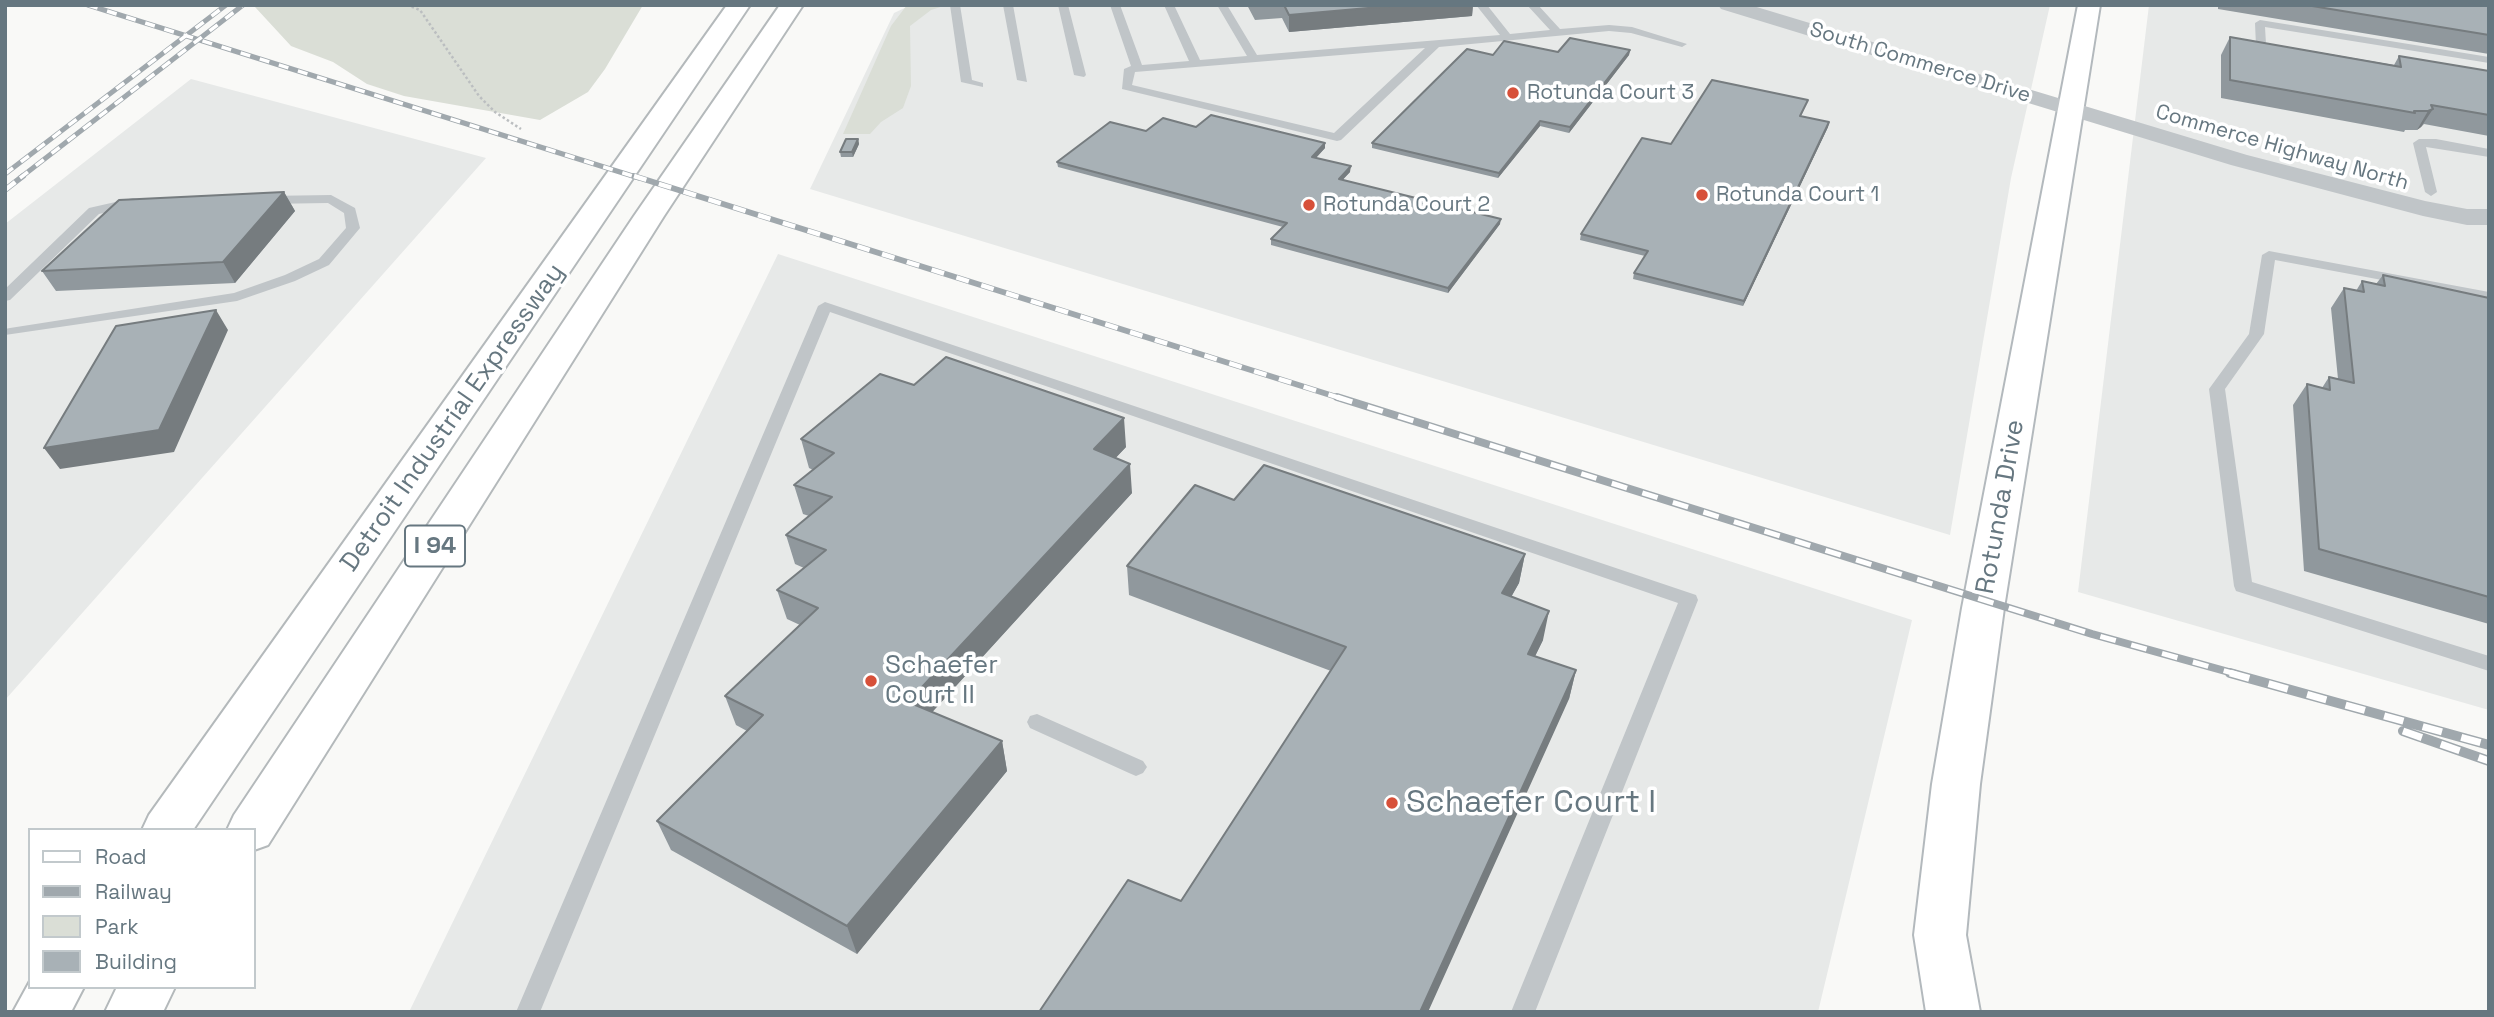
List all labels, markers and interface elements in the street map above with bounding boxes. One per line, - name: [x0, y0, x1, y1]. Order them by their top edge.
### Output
- street label: South Commerce Drive: [1806, 17, 2034, 109]
- place label: Rotunda Court 3: [1527, 80, 1694, 106]
- marker: Rotunda Court 3: [1505, 85, 1521, 101]
- street label: Commerce Highway North: [2153, 100, 2411, 196]
- place label: Rotunda Court 1: [1716, 182, 1879, 208]
- marker: Rotunda Court 1: [1694, 187, 1710, 203]
- place label: Rotunda Court 2: [1323, 192, 1490, 218]
- marker: Rotunda Court 2: [1301, 197, 1317, 213]
- street label: Detroit Industrial Expressway: [334, 258, 572, 578]
- street label: Rotunda Drive: [1970, 417, 2032, 597]
- road number: I 94: [405, 526, 465, 566]
- place label: Schaefer Court II: [885, 650, 998, 712]
- marker: Schaefer Court II: [863, 673, 879, 689]
- place label: Schaefer Court I: [1406, 784, 1656, 822]
- marker: Schaefer Court I: [1384, 795, 1400, 811]
- legend: [28, 828, 256, 989]
- text: Road: [95, 843, 147, 870]
- text: Railway: [95, 878, 172, 905]
- text: Park: [95, 913, 139, 940]
- text: Building: [95, 948, 177, 975]

